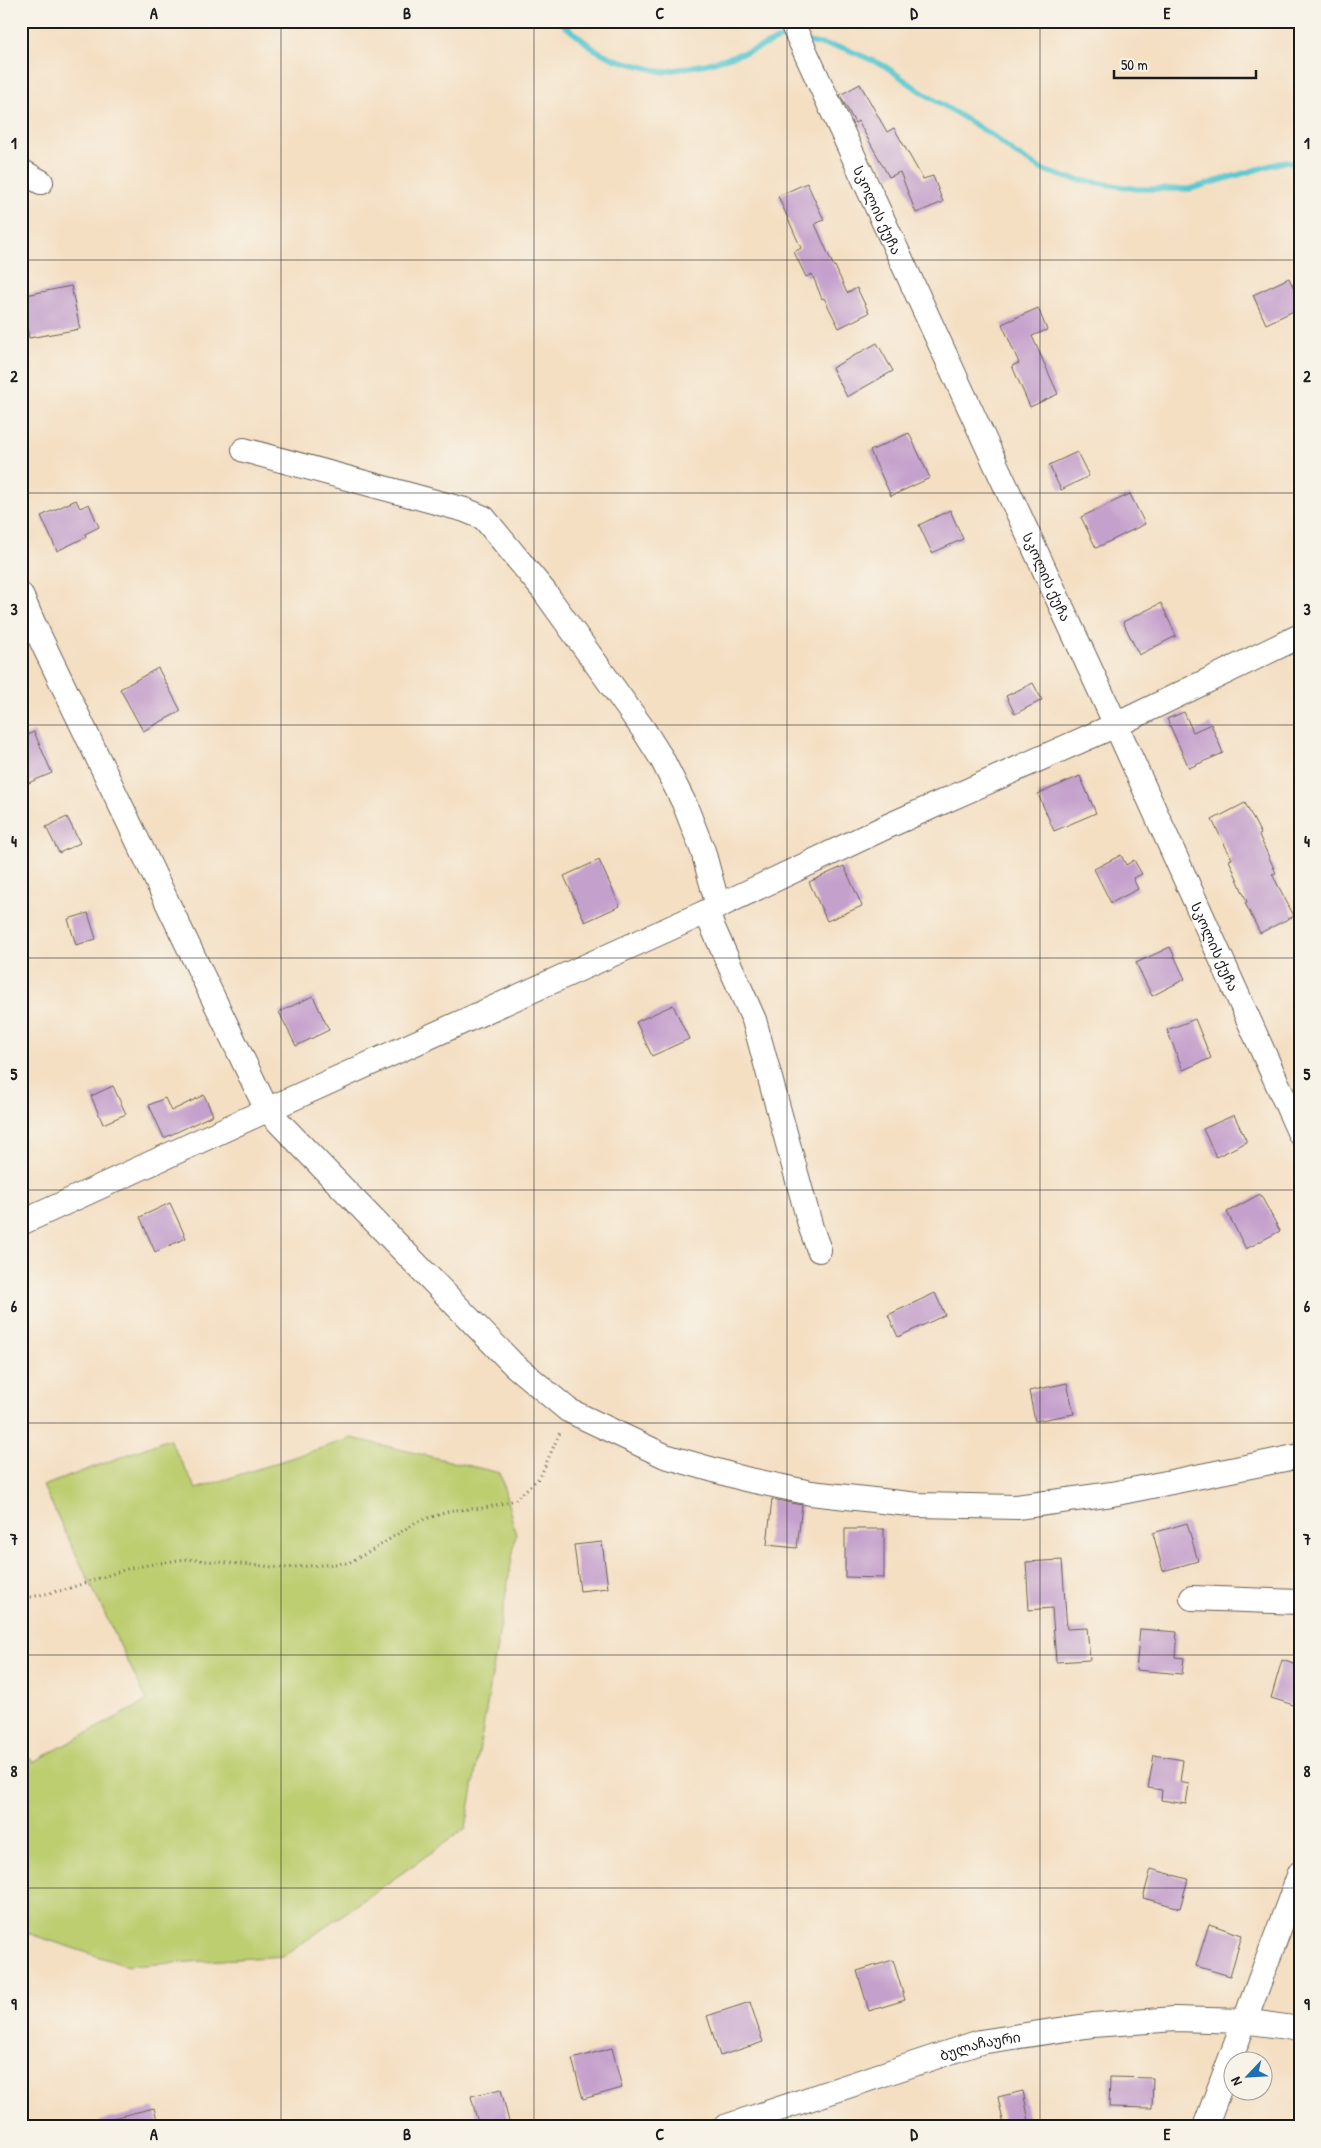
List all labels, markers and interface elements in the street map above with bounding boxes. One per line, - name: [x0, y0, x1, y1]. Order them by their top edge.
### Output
- text: A: [150, 2, 158, 24]
- text: B: [403, 2, 411, 24]
- text: C: [656, 2, 665, 24]
- text: D: [910, 2, 918, 24]
- text: E: [1163, 2, 1171, 24]
- scale bar: [1114, 48, 1256, 80]
- text: 50 m: [1121, 54, 1148, 75]
- text: 1: [11, 132, 17, 154]
- text: 1: [1304, 132, 1310, 154]
- street label: სკოლის ქუჩა: [850, 163, 907, 257]
- text: 2: [10, 365, 18, 387]
- text: 2: [1303, 365, 1311, 387]
- street label: სკოლის ქუჩა: [1019, 529, 1076, 624]
- text: 3: [10, 598, 18, 620]
- text: 3: [1303, 598, 1311, 620]
- text: 4: [11, 830, 17, 852]
- text: 4: [1304, 830, 1310, 852]
- street label: სკოლის ქუჩა: [1187, 899, 1244, 994]
- text: 5: [11, 1063, 18, 1085]
- text: 5: [1304, 1063, 1311, 1085]
- text: 6: [11, 1295, 18, 1317]
- text: 6: [1304, 1295, 1311, 1317]
- text: 7: [9, 1528, 18, 1550]
- text: 7: [1302, 1528, 1311, 1550]
- text: 8: [11, 1760, 18, 1782]
- text: 8: [1304, 1760, 1311, 1782]
- text: 9: [11, 1993, 17, 2015]
- text: 9: [1304, 1993, 1310, 2015]
- street label: ბულაჩაური: [937, 2027, 1022, 2064]
- north arrow: [1224, 2050, 1274, 2100]
- text: N: [1225, 2074, 1246, 2089]
- text: A: [150, 2123, 158, 2145]
- text: B: [403, 2123, 411, 2145]
- text: C: [656, 2123, 665, 2145]
- text: D: [910, 2123, 918, 2145]
- text: E: [1163, 2123, 1171, 2145]

